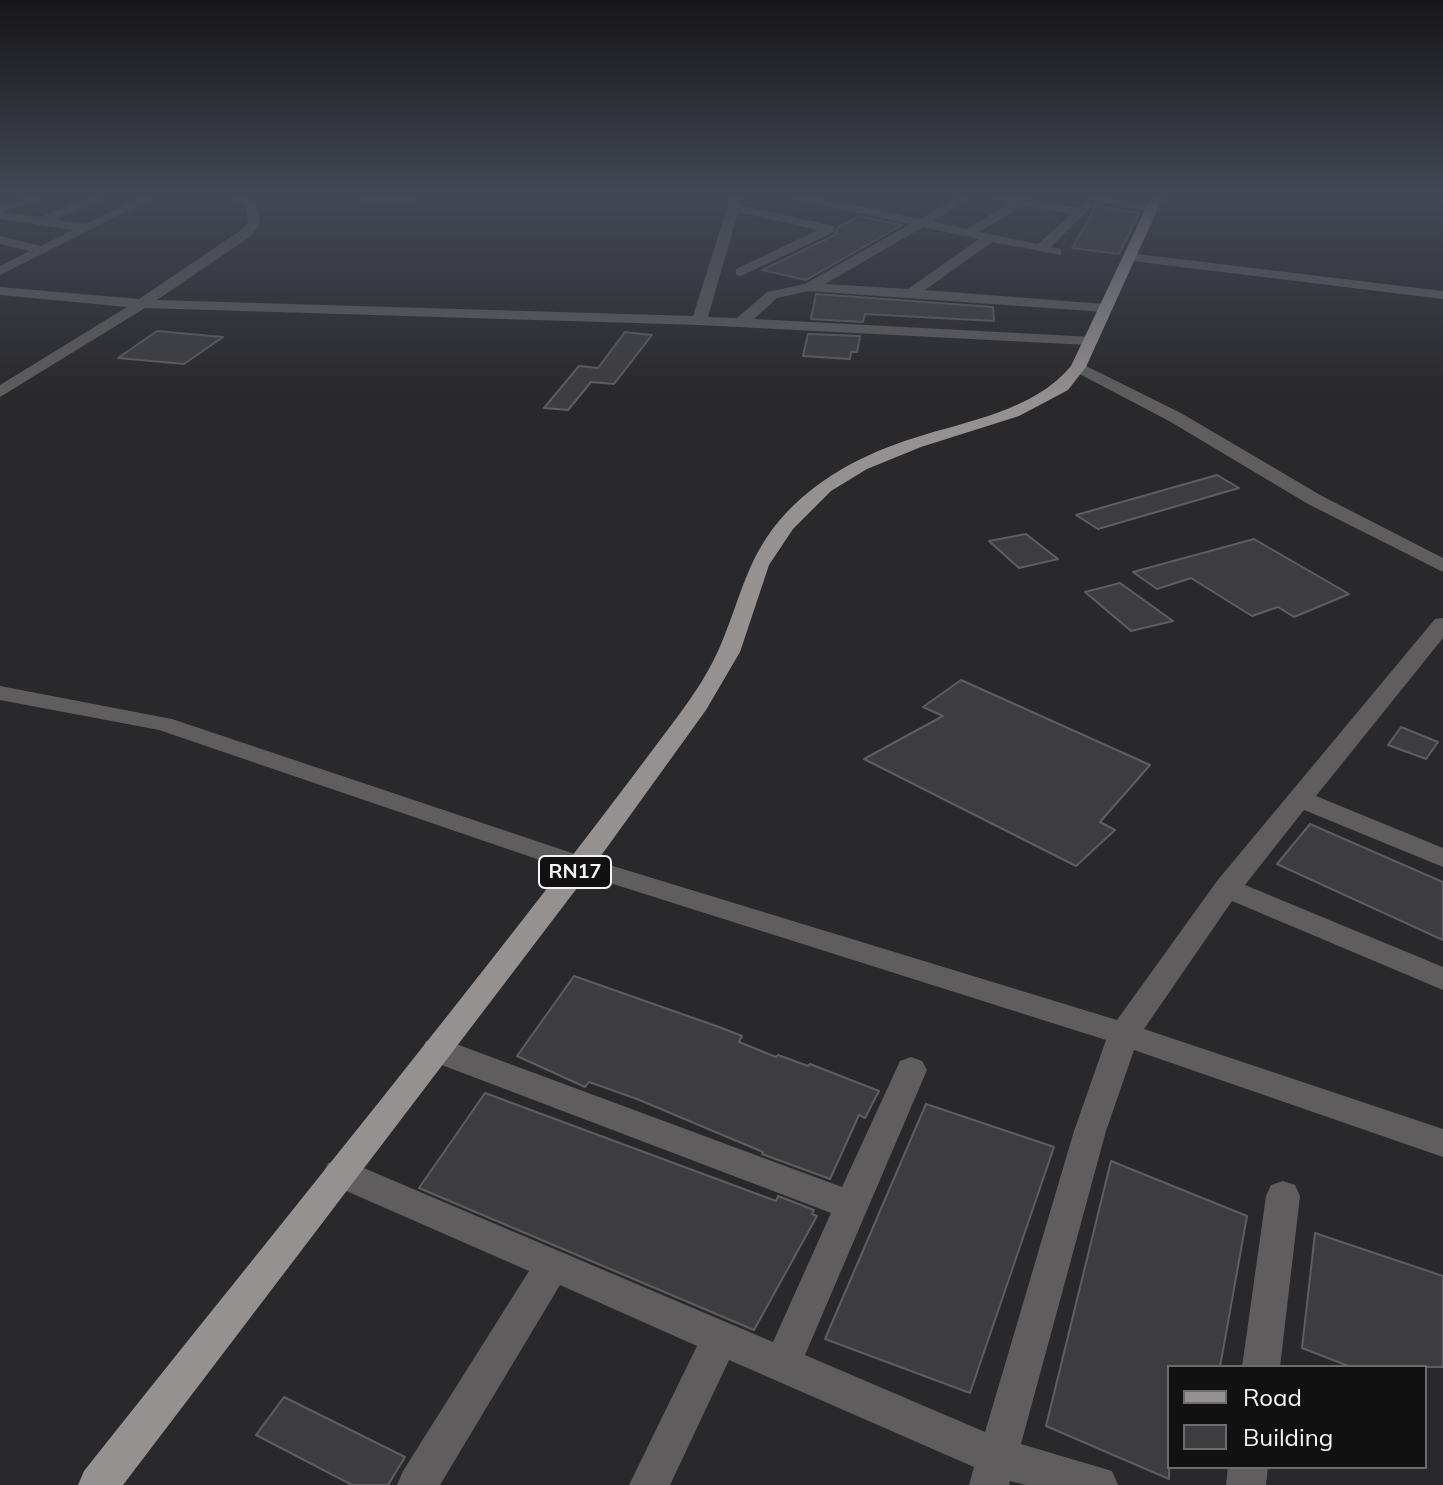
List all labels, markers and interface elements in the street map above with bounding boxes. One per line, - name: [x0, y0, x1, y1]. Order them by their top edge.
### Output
- road number: RN17: [539, 856, 611, 888]
- legend: [1167, 1365, 1427, 1469]
- text: Road: [1243, 1382, 1302, 1412]
- text: Building: [1243, 1422, 1333, 1452]

